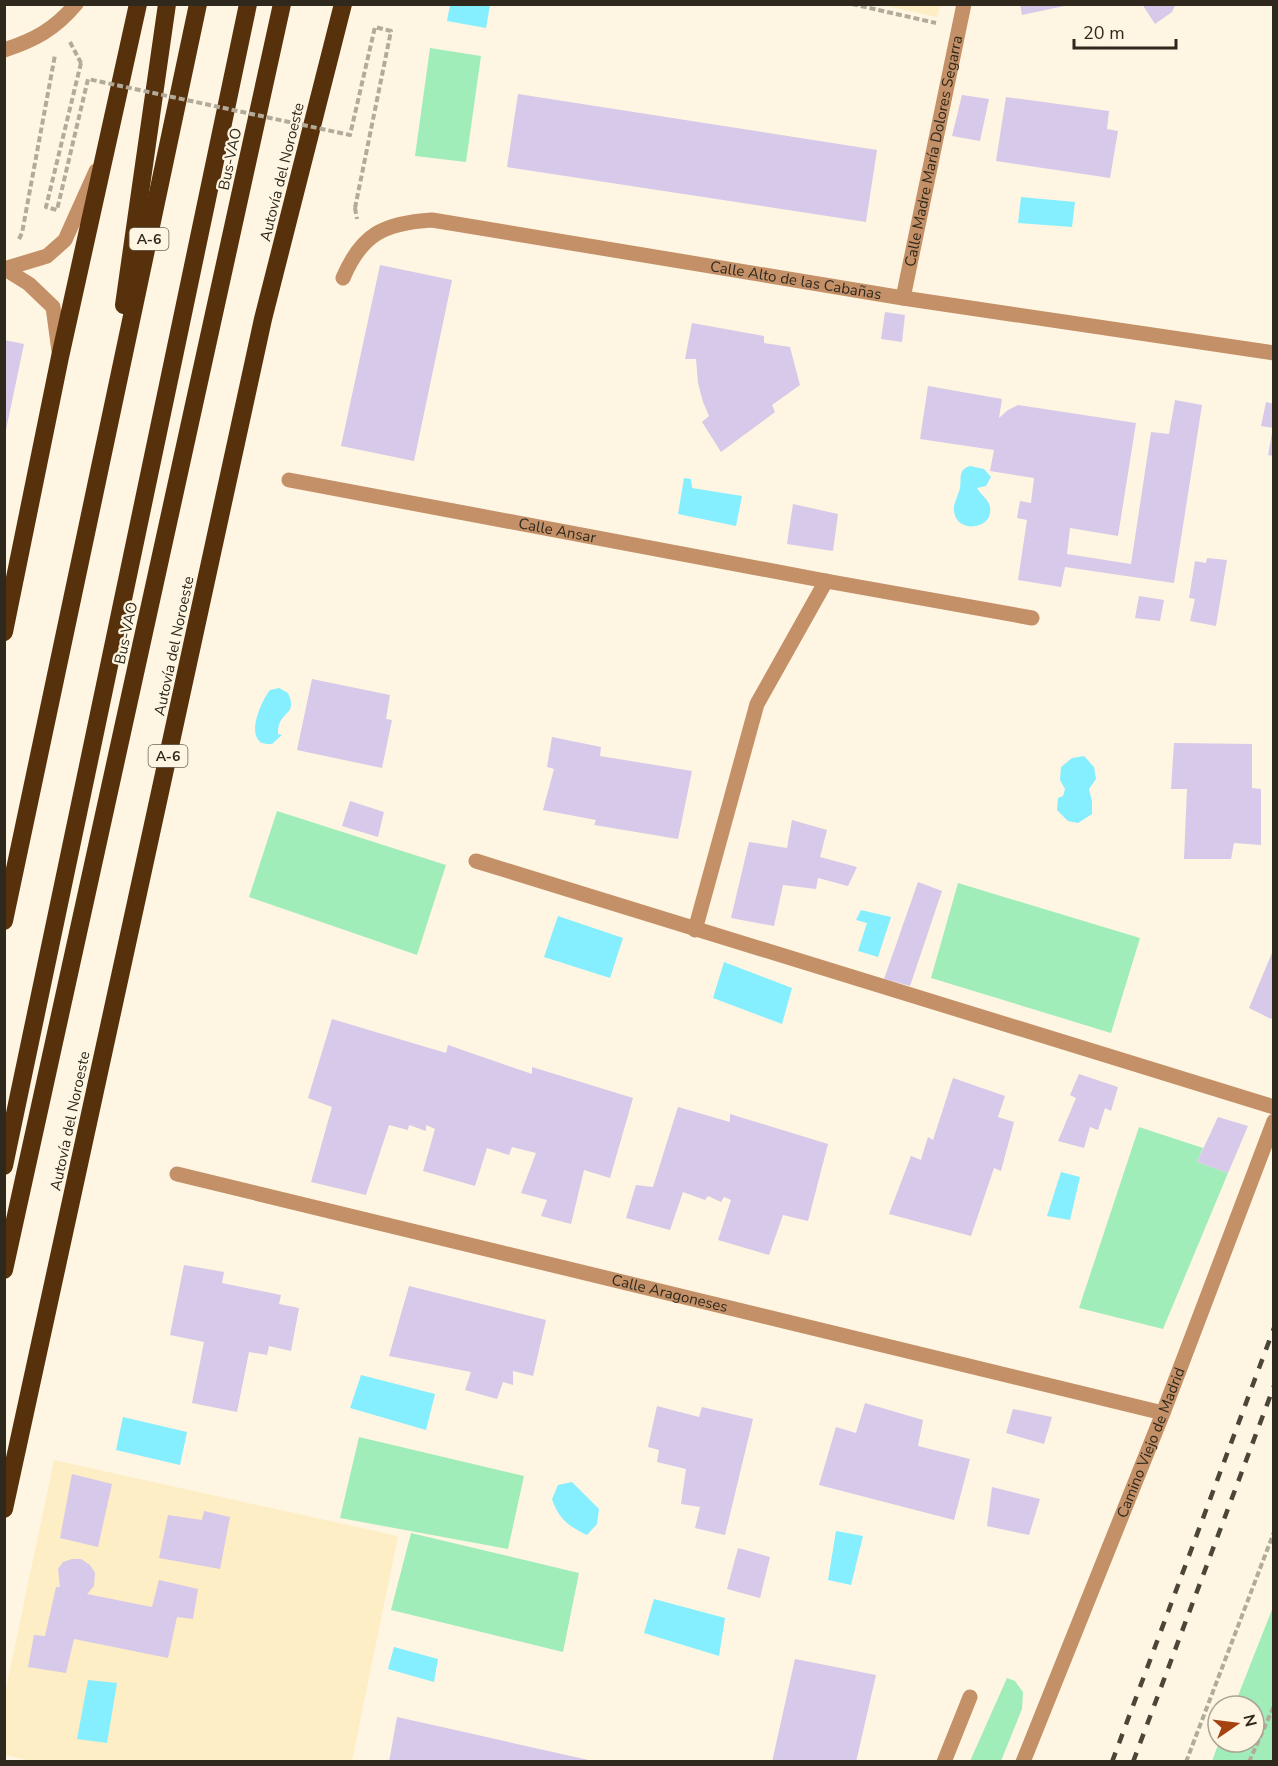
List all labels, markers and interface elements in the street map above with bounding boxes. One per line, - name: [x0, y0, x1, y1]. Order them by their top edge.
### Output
- scale bar: [1074, 12, 1176, 50]
- text: 20 m: [1083, 21, 1125, 45]
- street label: Calle Madre María Dolores Segarra: [900, 34, 967, 269]
- street label: Autovía del Noroeste: [255, 101, 309, 243]
- street label: Bus-VAO: [214, 126, 246, 192]
- road number: A-6: [130, 228, 168, 250]
- street label: Calle Alto de las Cabañas: [709, 256, 883, 304]
- street label: Calle Ansar: [517, 513, 598, 548]
- street label: Autovía del Noroeste: [149, 574, 199, 718]
- street label: Bus-VAO: [110, 600, 142, 666]
- road number: A-6: [148, 745, 188, 767]
- street label: Autovía del Noroeste: [45, 1049, 95, 1193]
- street label: Calle Aragoneses: [610, 1270, 730, 1317]
- street label: Camino Viejo de Madrid: [1112, 1365, 1189, 1521]
- north arrow: [1206, 1694, 1266, 1754]
- text: N: [1237, 1712, 1262, 1729]

